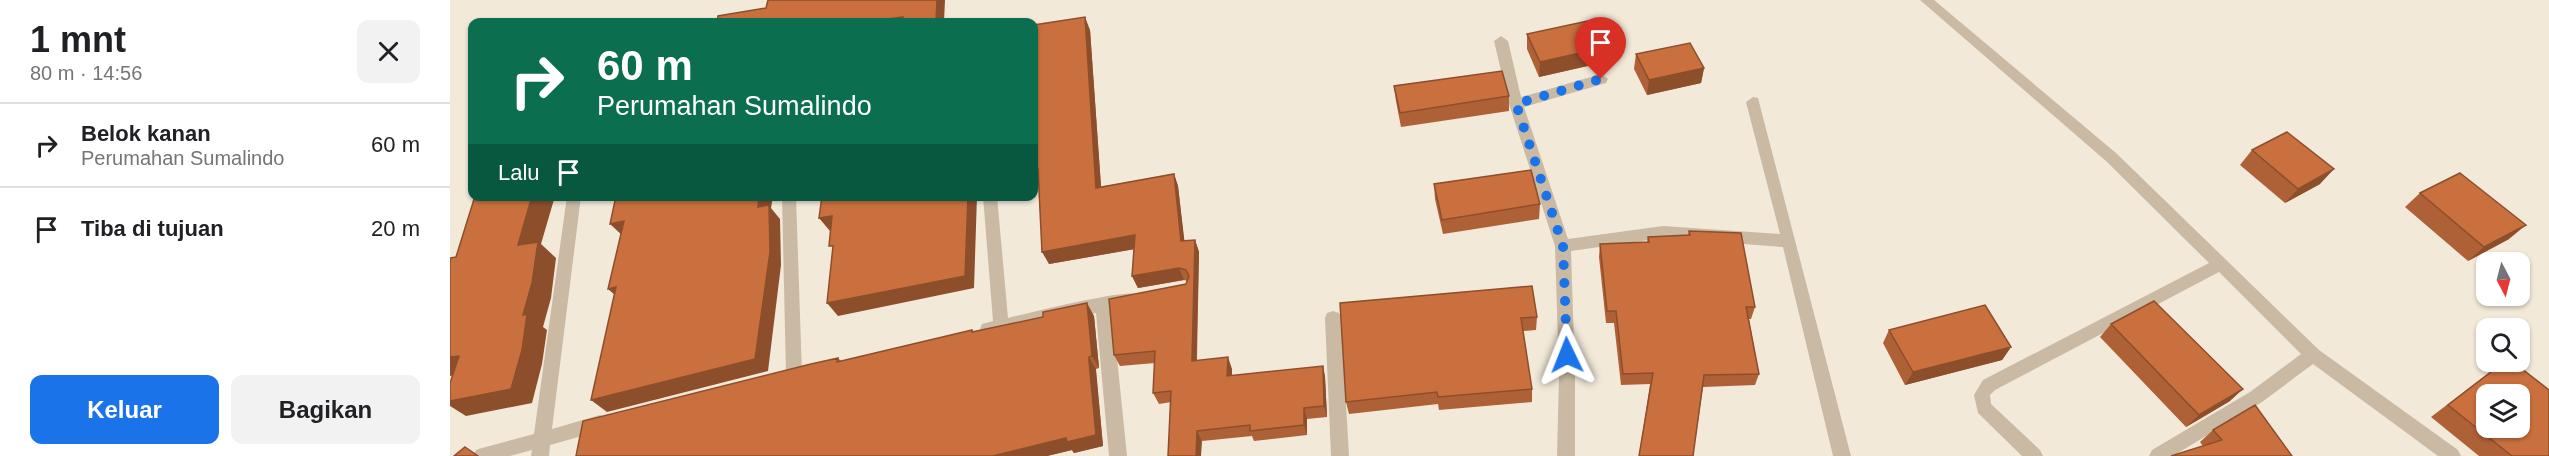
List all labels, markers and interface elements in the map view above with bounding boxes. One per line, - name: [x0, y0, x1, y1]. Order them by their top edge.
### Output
- pin: [1575, 17, 1626, 79]
- text: 1 mnt: [30, 19, 126, 60]
- button: close: [357, 20, 420, 83]
- icon: arrive: [1584, 26, 1617, 59]
- icon: right: [498, 42, 576, 120]
- text: 60 m: [597, 42, 693, 89]
- text: 80 m · 14:56: [30, 62, 142, 84]
- text: Perumahan Sumalindo: [597, 91, 872, 121]
- text: Belok kanan: [81, 121, 211, 146]
- icon: right: [30, 129, 63, 162]
- text: 60 m: [371, 132, 420, 157]
- text: Perumahan Sumalindo: [81, 147, 284, 169]
- icon: arrive: [552, 156, 585, 189]
- text: Lalu: [498, 160, 540, 185]
- icon: arrive: [30, 213, 63, 246]
- text: Tiba di tujuan: [81, 216, 224, 241]
- text: 20 m: [371, 216, 420, 241]
- north arrow: [2476, 252, 2530, 306]
- map controls: [2476, 252, 2530, 438]
- button: search: [2476, 318, 2530, 372]
- position arrow: [1535, 323, 1599, 387]
- button: Keluar: [30, 375, 219, 444]
- button: Bagikan: [231, 375, 420, 444]
- button: layers: [2476, 384, 2530, 438]

